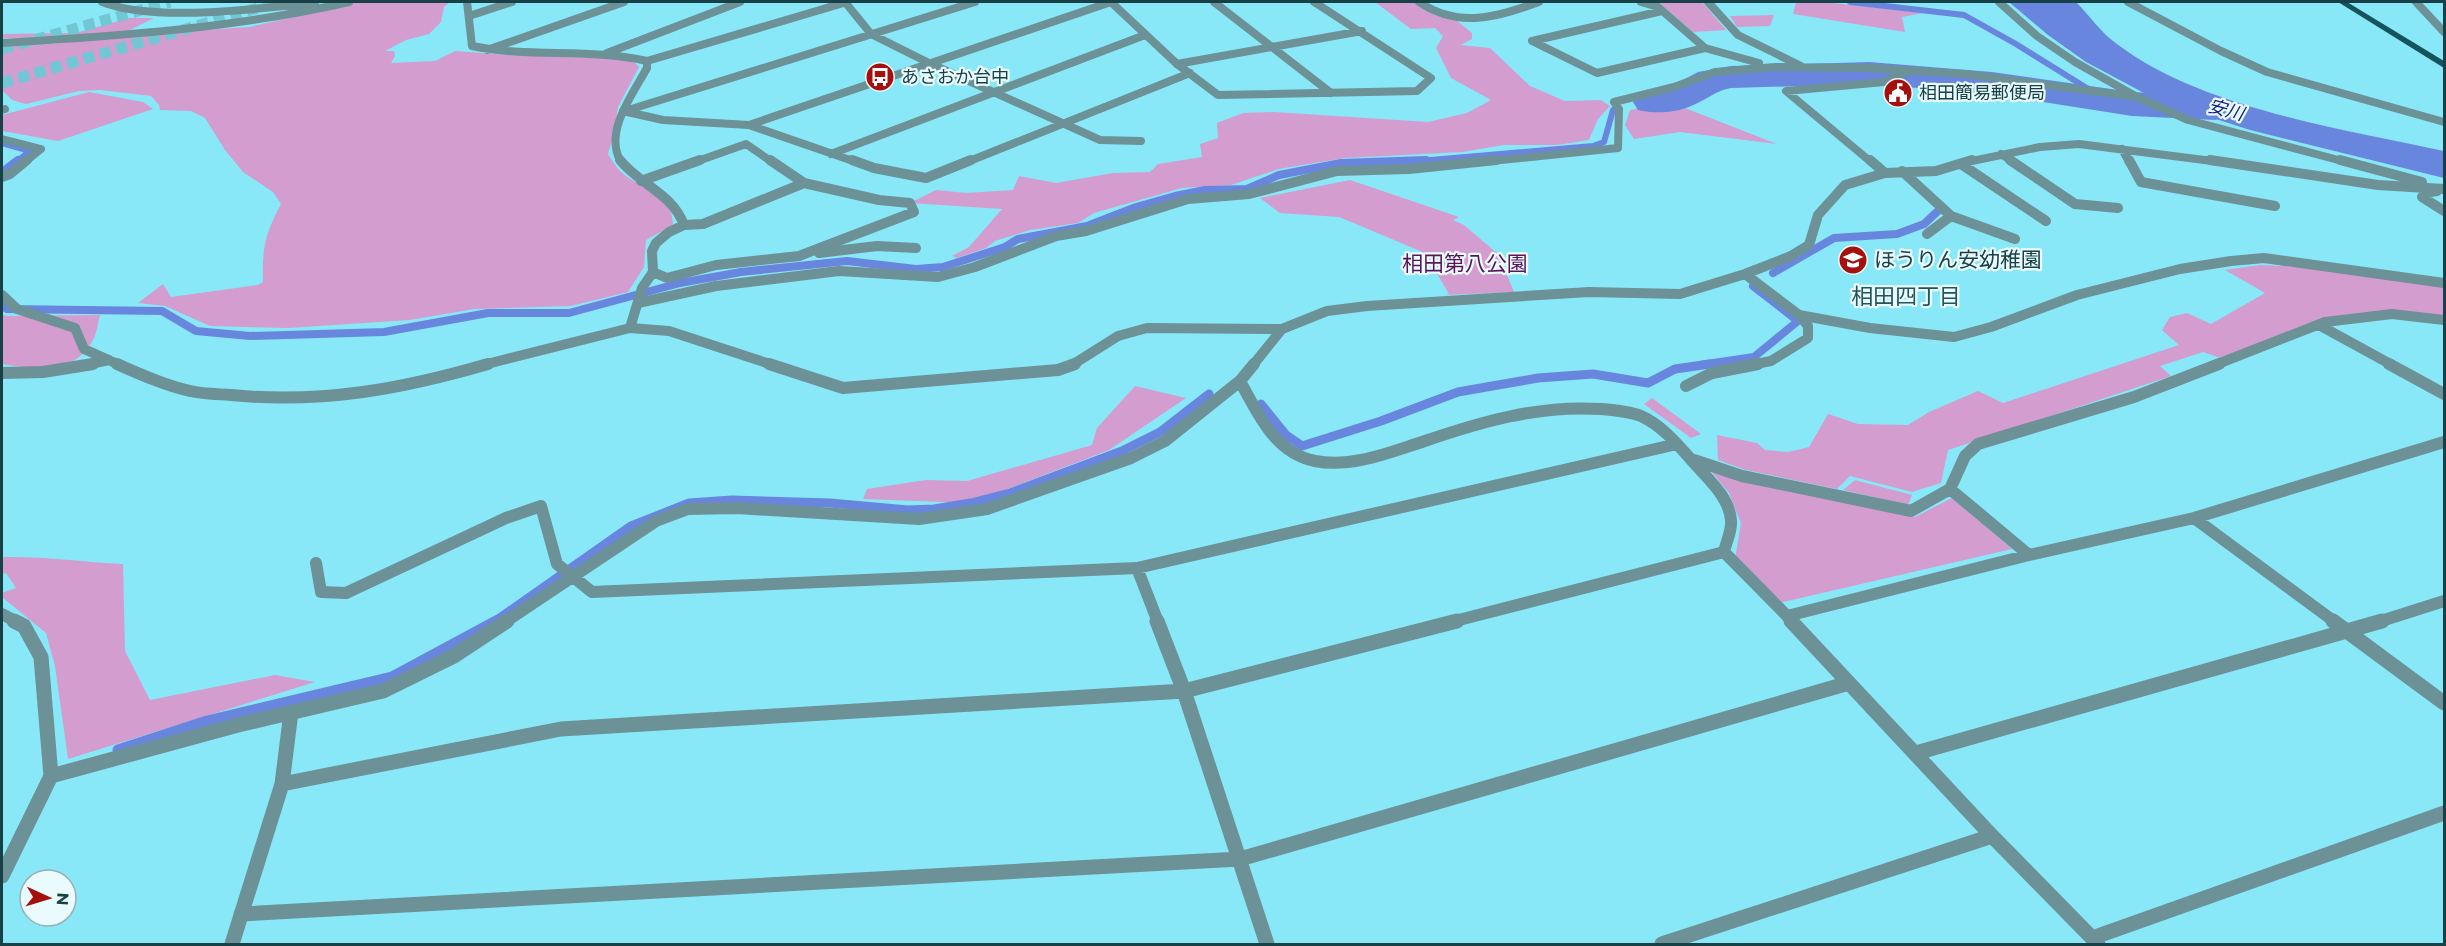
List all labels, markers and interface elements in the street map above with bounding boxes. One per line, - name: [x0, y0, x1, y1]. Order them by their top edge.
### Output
- bus stop icon: あさおか台中: [864, 61, 896, 93]
- place label: あさおか台中: [901, 66, 1009, 88]
- public building icon: 相田簡易郵便局: [1882, 77, 1914, 109]
- place label: 相田簡易郵便局: [1919, 82, 2045, 104]
- water label: 安川: [2206, 95, 2248, 126]
- school or university icon: ほうりん安幼稚園: [1837, 244, 1869, 276]
- place label: ほうりん安幼稚園: [1874, 247, 2042, 272]
- park label: 相田第八公園: [1402, 251, 1528, 276]
- district label: 相田四丁目: [1851, 283, 1961, 310]
- north arrow: [18, 868, 78, 928]
- text: N: [53, 892, 72, 906]

